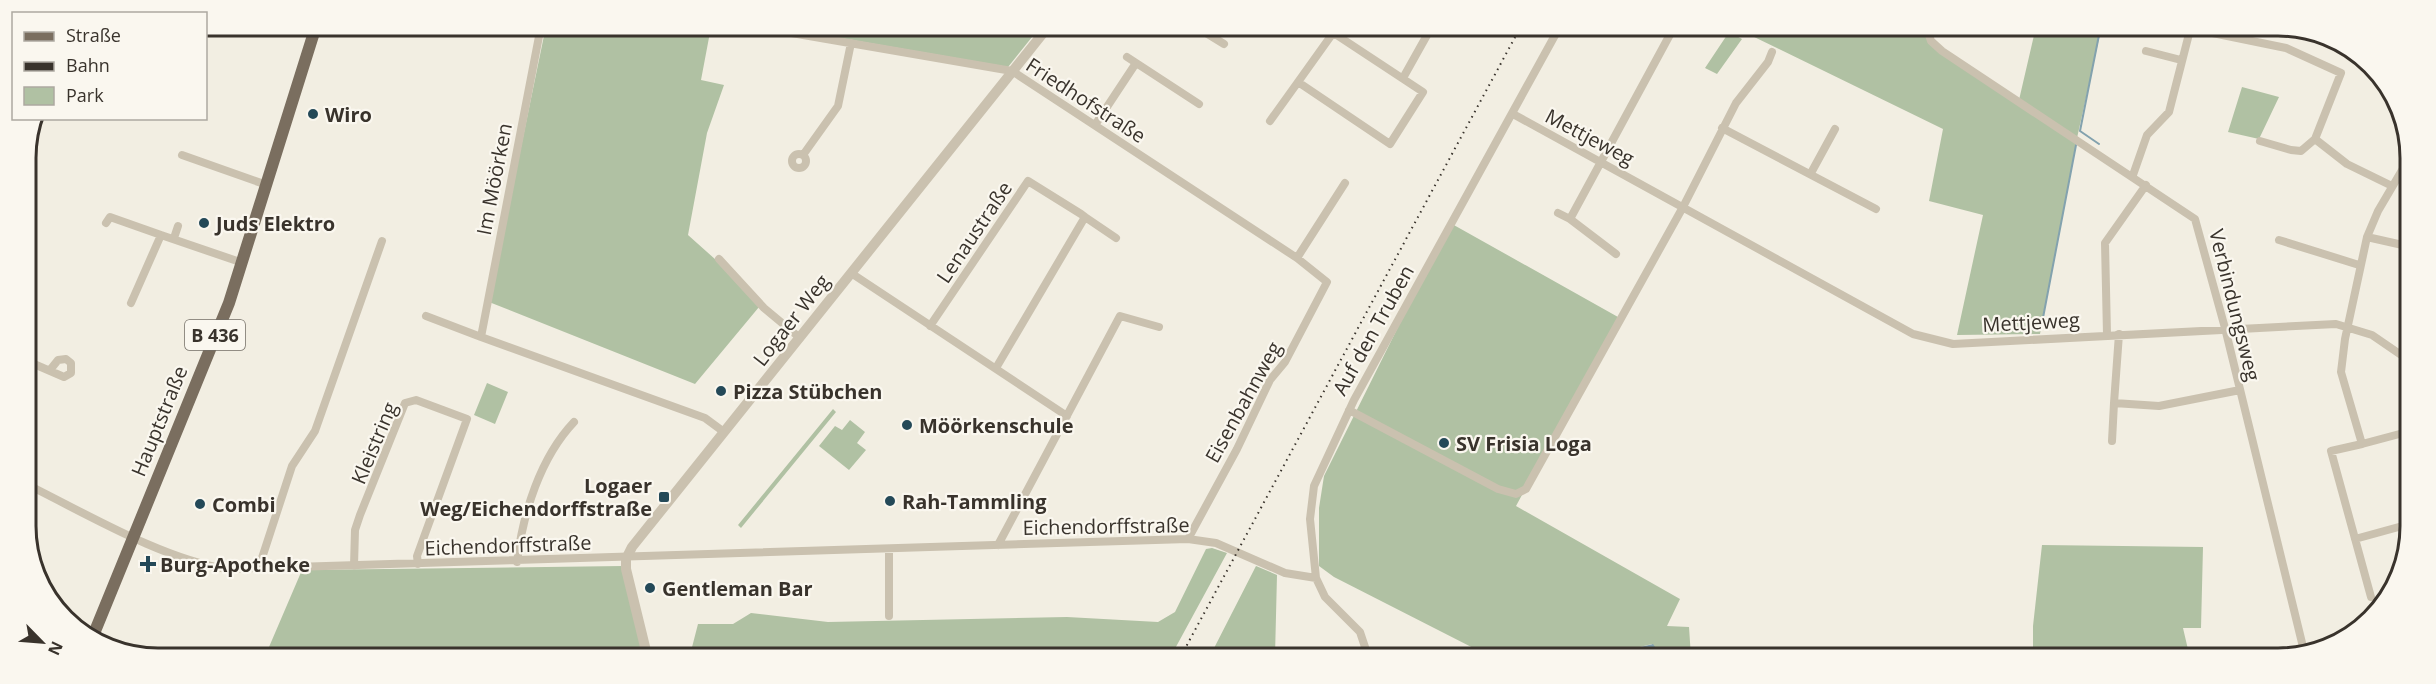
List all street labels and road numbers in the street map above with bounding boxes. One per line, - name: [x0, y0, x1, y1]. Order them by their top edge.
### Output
- street label: Friedhofstraße: [1021, 51, 1151, 149]
- street label: Mettjeweg: [1541, 102, 1639, 172]
- street label: Im Möörken: [470, 121, 518, 237]
- street label: Lenaustraße: [930, 176, 1018, 288]
- street label: Verbindungsweg: [2203, 226, 2267, 384]
- street label: Auf den Truben: [1326, 260, 1420, 400]
- street label: Logaer Weg: [747, 268, 835, 371]
- street label: Mettjeweg: [1982, 306, 2080, 338]
- road number: B 436: [185, 320, 245, 350]
- street label: Eisenbahnweg: [1199, 336, 1288, 467]
- street label: Hauptstraße: [125, 362, 193, 480]
- street label: Kleistring: [345, 398, 403, 488]
- street label: Eichendorffstraße: [1022, 511, 1190, 541]
- street label: Eichendorffstraße: [424, 529, 592, 561]

